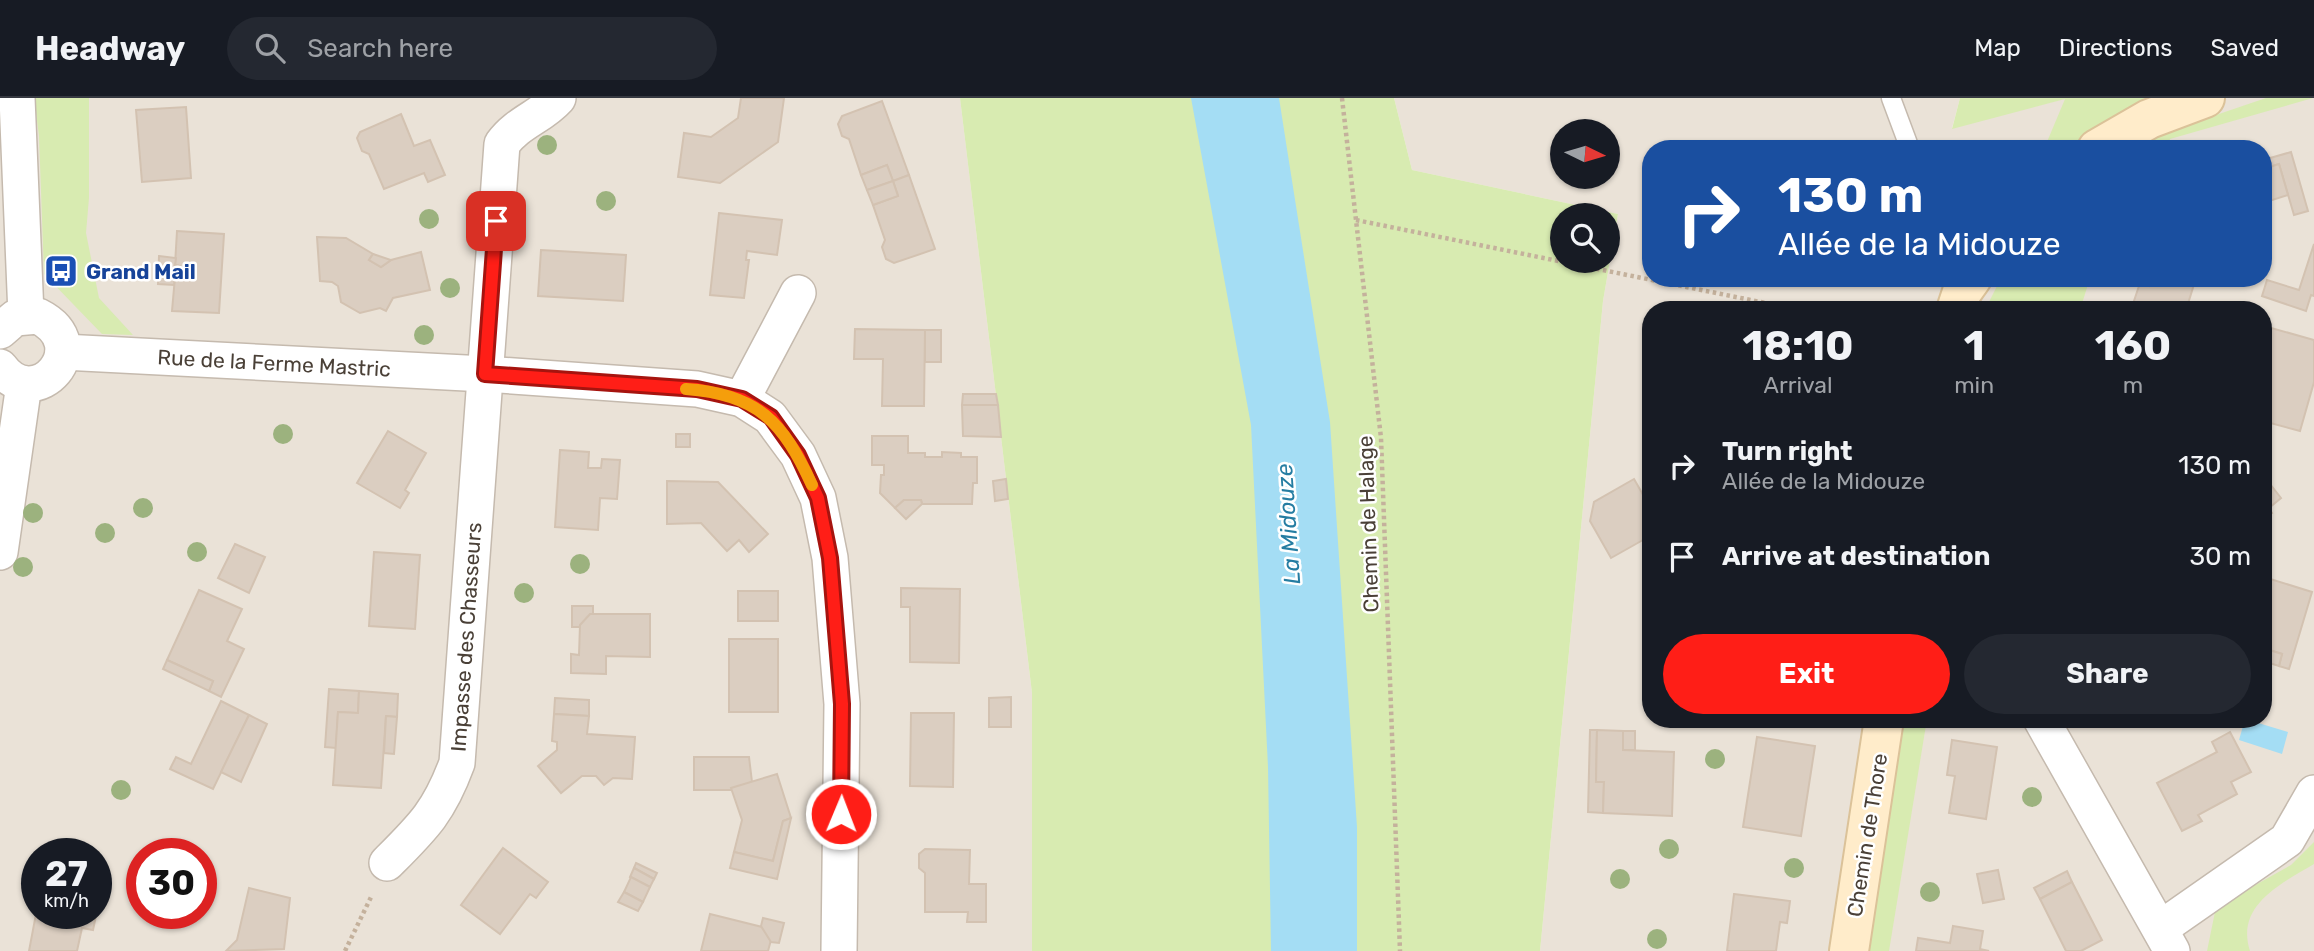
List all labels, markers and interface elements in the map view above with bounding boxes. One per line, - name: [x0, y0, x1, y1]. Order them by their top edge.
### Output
- search box: [227, 17, 717, 80]
- text: Headway: [35, 29, 185, 68]
- icon: search: [251, 29, 289, 67]
- text: Search here: [307, 33, 453, 64]
- text: Map: [1974, 34, 2021, 62]
- text: Directions: [2059, 34, 2172, 62]
- text: Saved: [2210, 34, 2279, 62]
- north arrow: [1550, 119, 1620, 189]
- map controls: [1550, 119, 1620, 273]
- text: 130 m: [1778, 166, 1923, 224]
- icon: right: [1663, 168, 1754, 259]
- pin: [466, 191, 526, 251]
- icon: arrive: [477, 202, 515, 240]
- button: search: [1550, 203, 1620, 273]
- text: Allée de la Midouze: [1778, 225, 2061, 263]
- bus stop icon: Grand Mail: [42, 252, 80, 290]
- place label: Grand Mail: [86, 259, 196, 284]
- text: 18:10: [1743, 321, 1854, 371]
- text: 1: [1964, 321, 1985, 371]
- text: 160: [2095, 321, 2171, 371]
- street label: Rue de la Ferme Mastric: [157, 344, 391, 382]
- text: Arrival: [1764, 371, 1833, 399]
- text: min: [1954, 371, 1994, 399]
- text: m: [2123, 371, 2143, 399]
- street label: Chemin de Halage: [1352, 435, 1384, 613]
- text: Turn right: [1722, 436, 1852, 467]
- icon: right: [1663, 447, 1701, 485]
- text: 130 m: [2178, 450, 2251, 481]
- water label: La Midouze: [1270, 463, 1306, 585]
- text: Allée de la Midouze: [1722, 467, 1925, 495]
- street label: Impasse des Chasseurs: [446, 521, 486, 753]
- icon: arrive: [1663, 538, 1701, 576]
- text: Arrive at destination: [1722, 541, 1990, 572]
- text: 30 m: [2189, 541, 2251, 572]
- button: Exit: [1663, 634, 1950, 714]
- button: Share: [1964, 634, 2251, 714]
- street label: Chemin de Thore: [1842, 751, 1892, 919]
- position arrow: [804, 777, 878, 851]
- speed limit sign: 30: [126, 838, 217, 929]
- text: 27: [45, 853, 88, 895]
- text: km/h: [44, 890, 89, 912]

